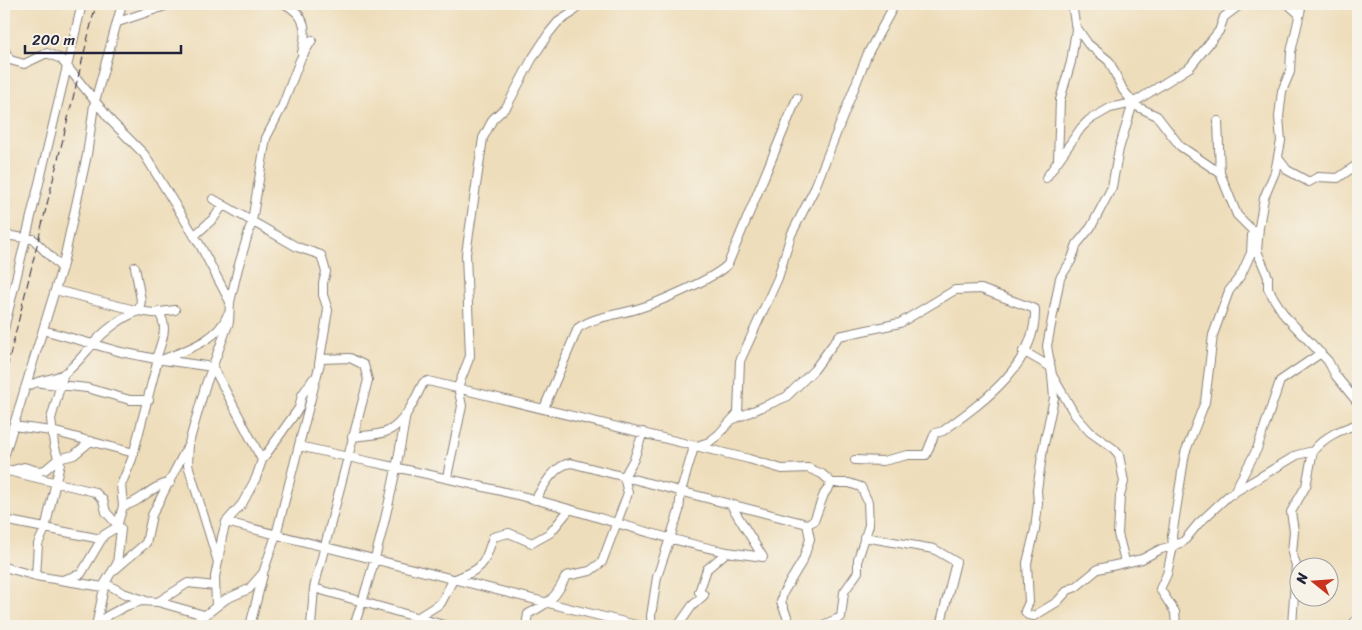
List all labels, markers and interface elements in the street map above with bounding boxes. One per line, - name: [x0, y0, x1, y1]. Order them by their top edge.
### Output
- scale bar: [25, 22, 181, 54]
- text: 200 m: [32, 27, 76, 53]
- north arrow: [1290, 558, 1340, 608]
- text: N: [1288, 570, 1316, 588]

